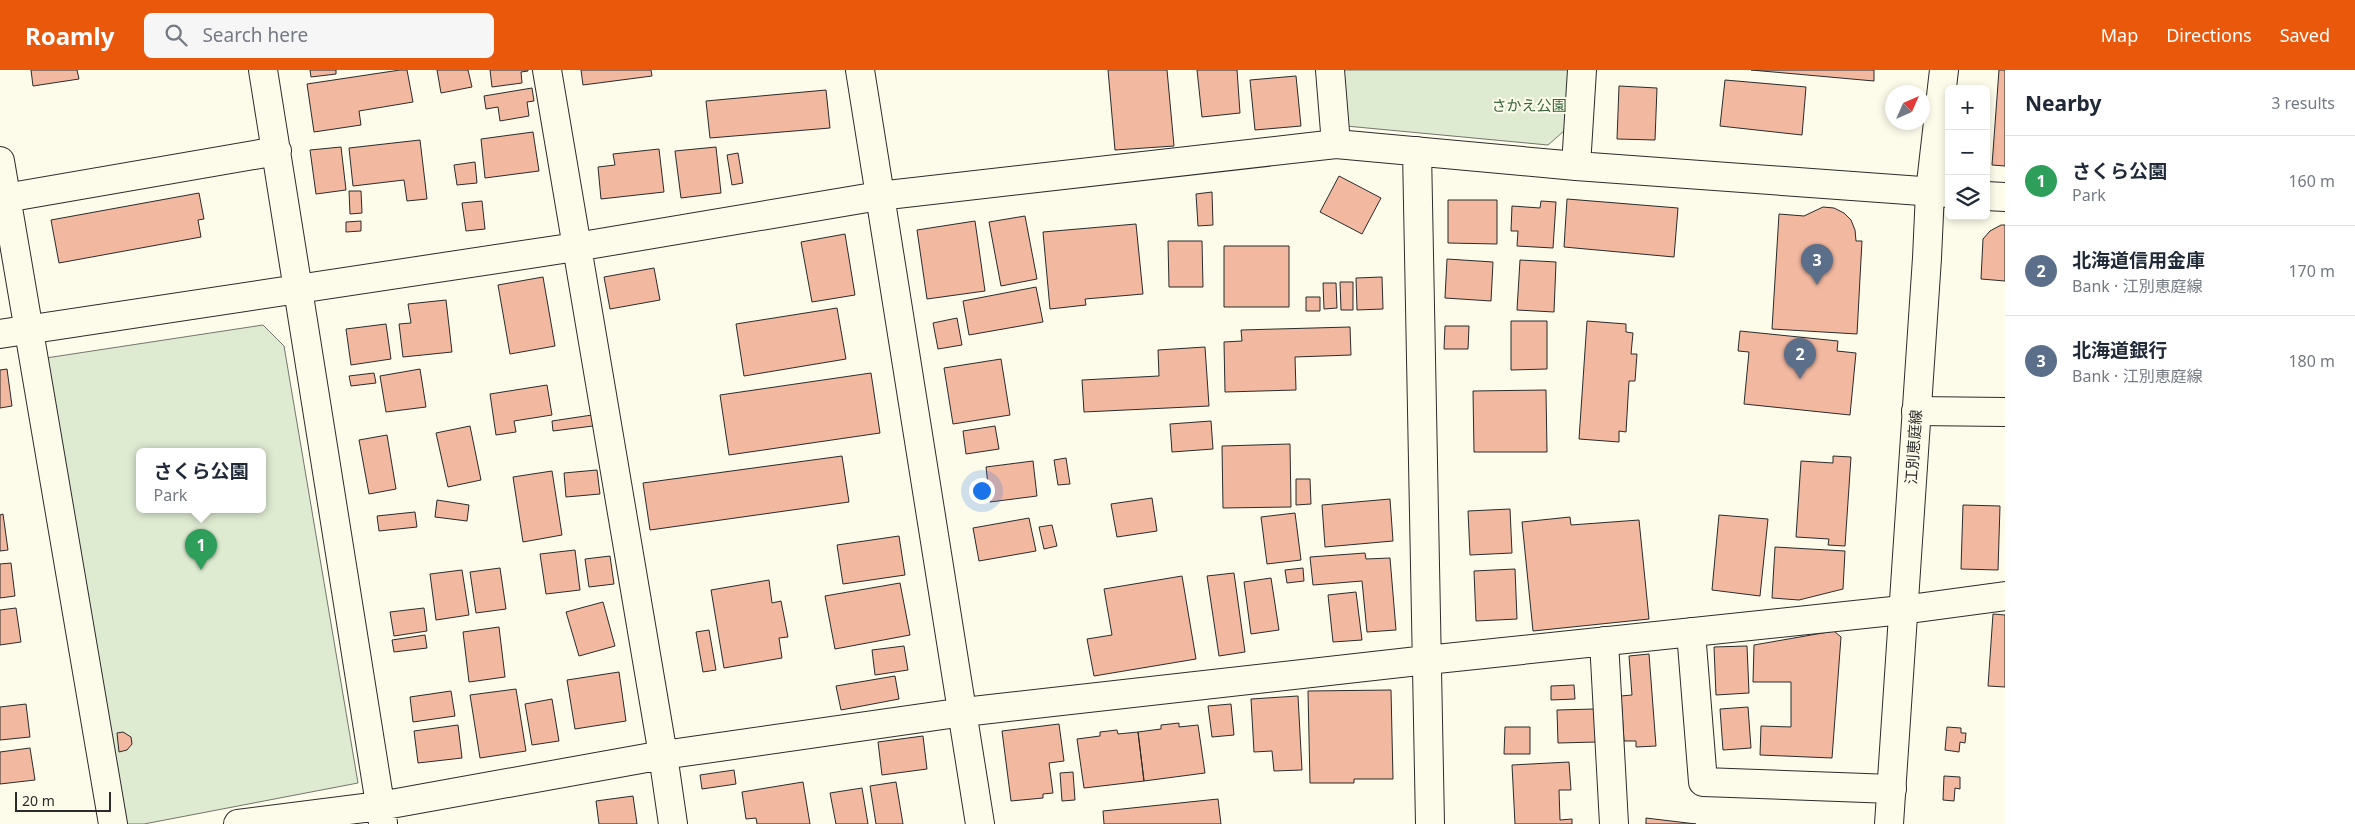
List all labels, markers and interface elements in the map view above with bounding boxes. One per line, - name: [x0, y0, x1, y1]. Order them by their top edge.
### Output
- search box: [144, 13, 494, 58]
- text: Roamly: [25, 19, 114, 52]
- icon: search: [162, 21, 190, 49]
- text: Search here: [202, 22, 308, 48]
- text: Map: [2101, 23, 2138, 47]
- text: Directions: [2166, 23, 2252, 47]
- text: Saved: [2280, 23, 2330, 47]
- north arrow: [1885, 85, 1930, 130]
- map controls: [1945, 85, 1990, 220]
- button: +: [1945, 85, 1990, 130]
- text: Nearby: [2025, 89, 2101, 117]
- text: 3 results: [2271, 92, 2335, 114]
- park label: さかえ公園: [1491, 95, 1567, 115]
- button: −: [1945, 130, 1990, 175]
- text: さくら公園: [2072, 158, 2167, 184]
- text: 1: [2036, 170, 2046, 192]
- text: 160 m: [2288, 170, 2335, 192]
- button: layers: [1945, 175, 1990, 220]
- text: Park: [2072, 184, 2106, 206]
- pin: 3: [1801, 244, 1833, 285]
- text: 北海道信用金庫: [2072, 247, 2205, 273]
- text: 2: [2036, 260, 2046, 282]
- text: 170 m: [2288, 260, 2335, 282]
- text: Bank · 江別恵庭線: [2072, 275, 2202, 297]
- text: 北海道銀行: [2072, 337, 2167, 363]
- pin: 2: [1784, 338, 1816, 379]
- text: 3: [2036, 350, 2046, 372]
- text: 180 m: [2288, 350, 2335, 372]
- text: Bank · 江別恵庭線: [2072, 365, 2202, 387]
- street label: 江別恵庭線: [1900, 409, 1926, 485]
- popup: [136, 448, 266, 513]
- text: さくら公園: [153, 458, 249, 484]
- your location: [969, 478, 995, 504]
- text: Park: [153, 484, 187, 506]
- pin: 1: [185, 529, 217, 570]
- scale bar: [15, 789, 111, 812]
- text: 20 m: [22, 791, 55, 810]

